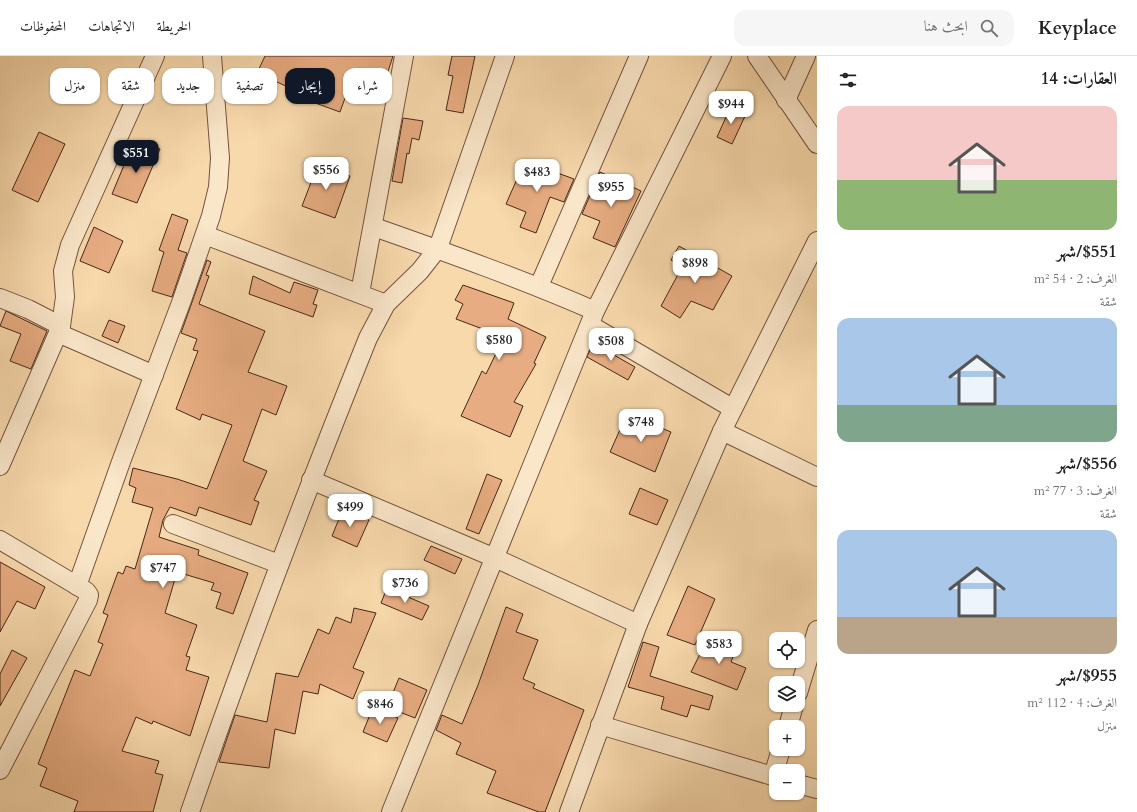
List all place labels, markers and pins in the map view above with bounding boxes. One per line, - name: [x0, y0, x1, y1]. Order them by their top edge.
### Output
- pin: $944: [707, 91, 755, 125]
- pin: $551: [112, 140, 160, 174]
- pin: $556: [302, 157, 350, 191]
- pin: $483: [513, 159, 561, 193]
- pin: $955: [587, 174, 635, 208]
- pin: $898: [671, 250, 719, 284]
- pin: $580: [475, 327, 523, 361]
- pin: $508: [587, 328, 635, 362]
- pin: $748: [617, 409, 665, 443]
- pin: $499: [326, 494, 374, 528]
- pin: $747: [139, 555, 187, 589]
- pin: $736: [381, 570, 429, 604]
- pin: $583: [695, 631, 743, 665]
- pin: $846: [356, 691, 404, 725]

